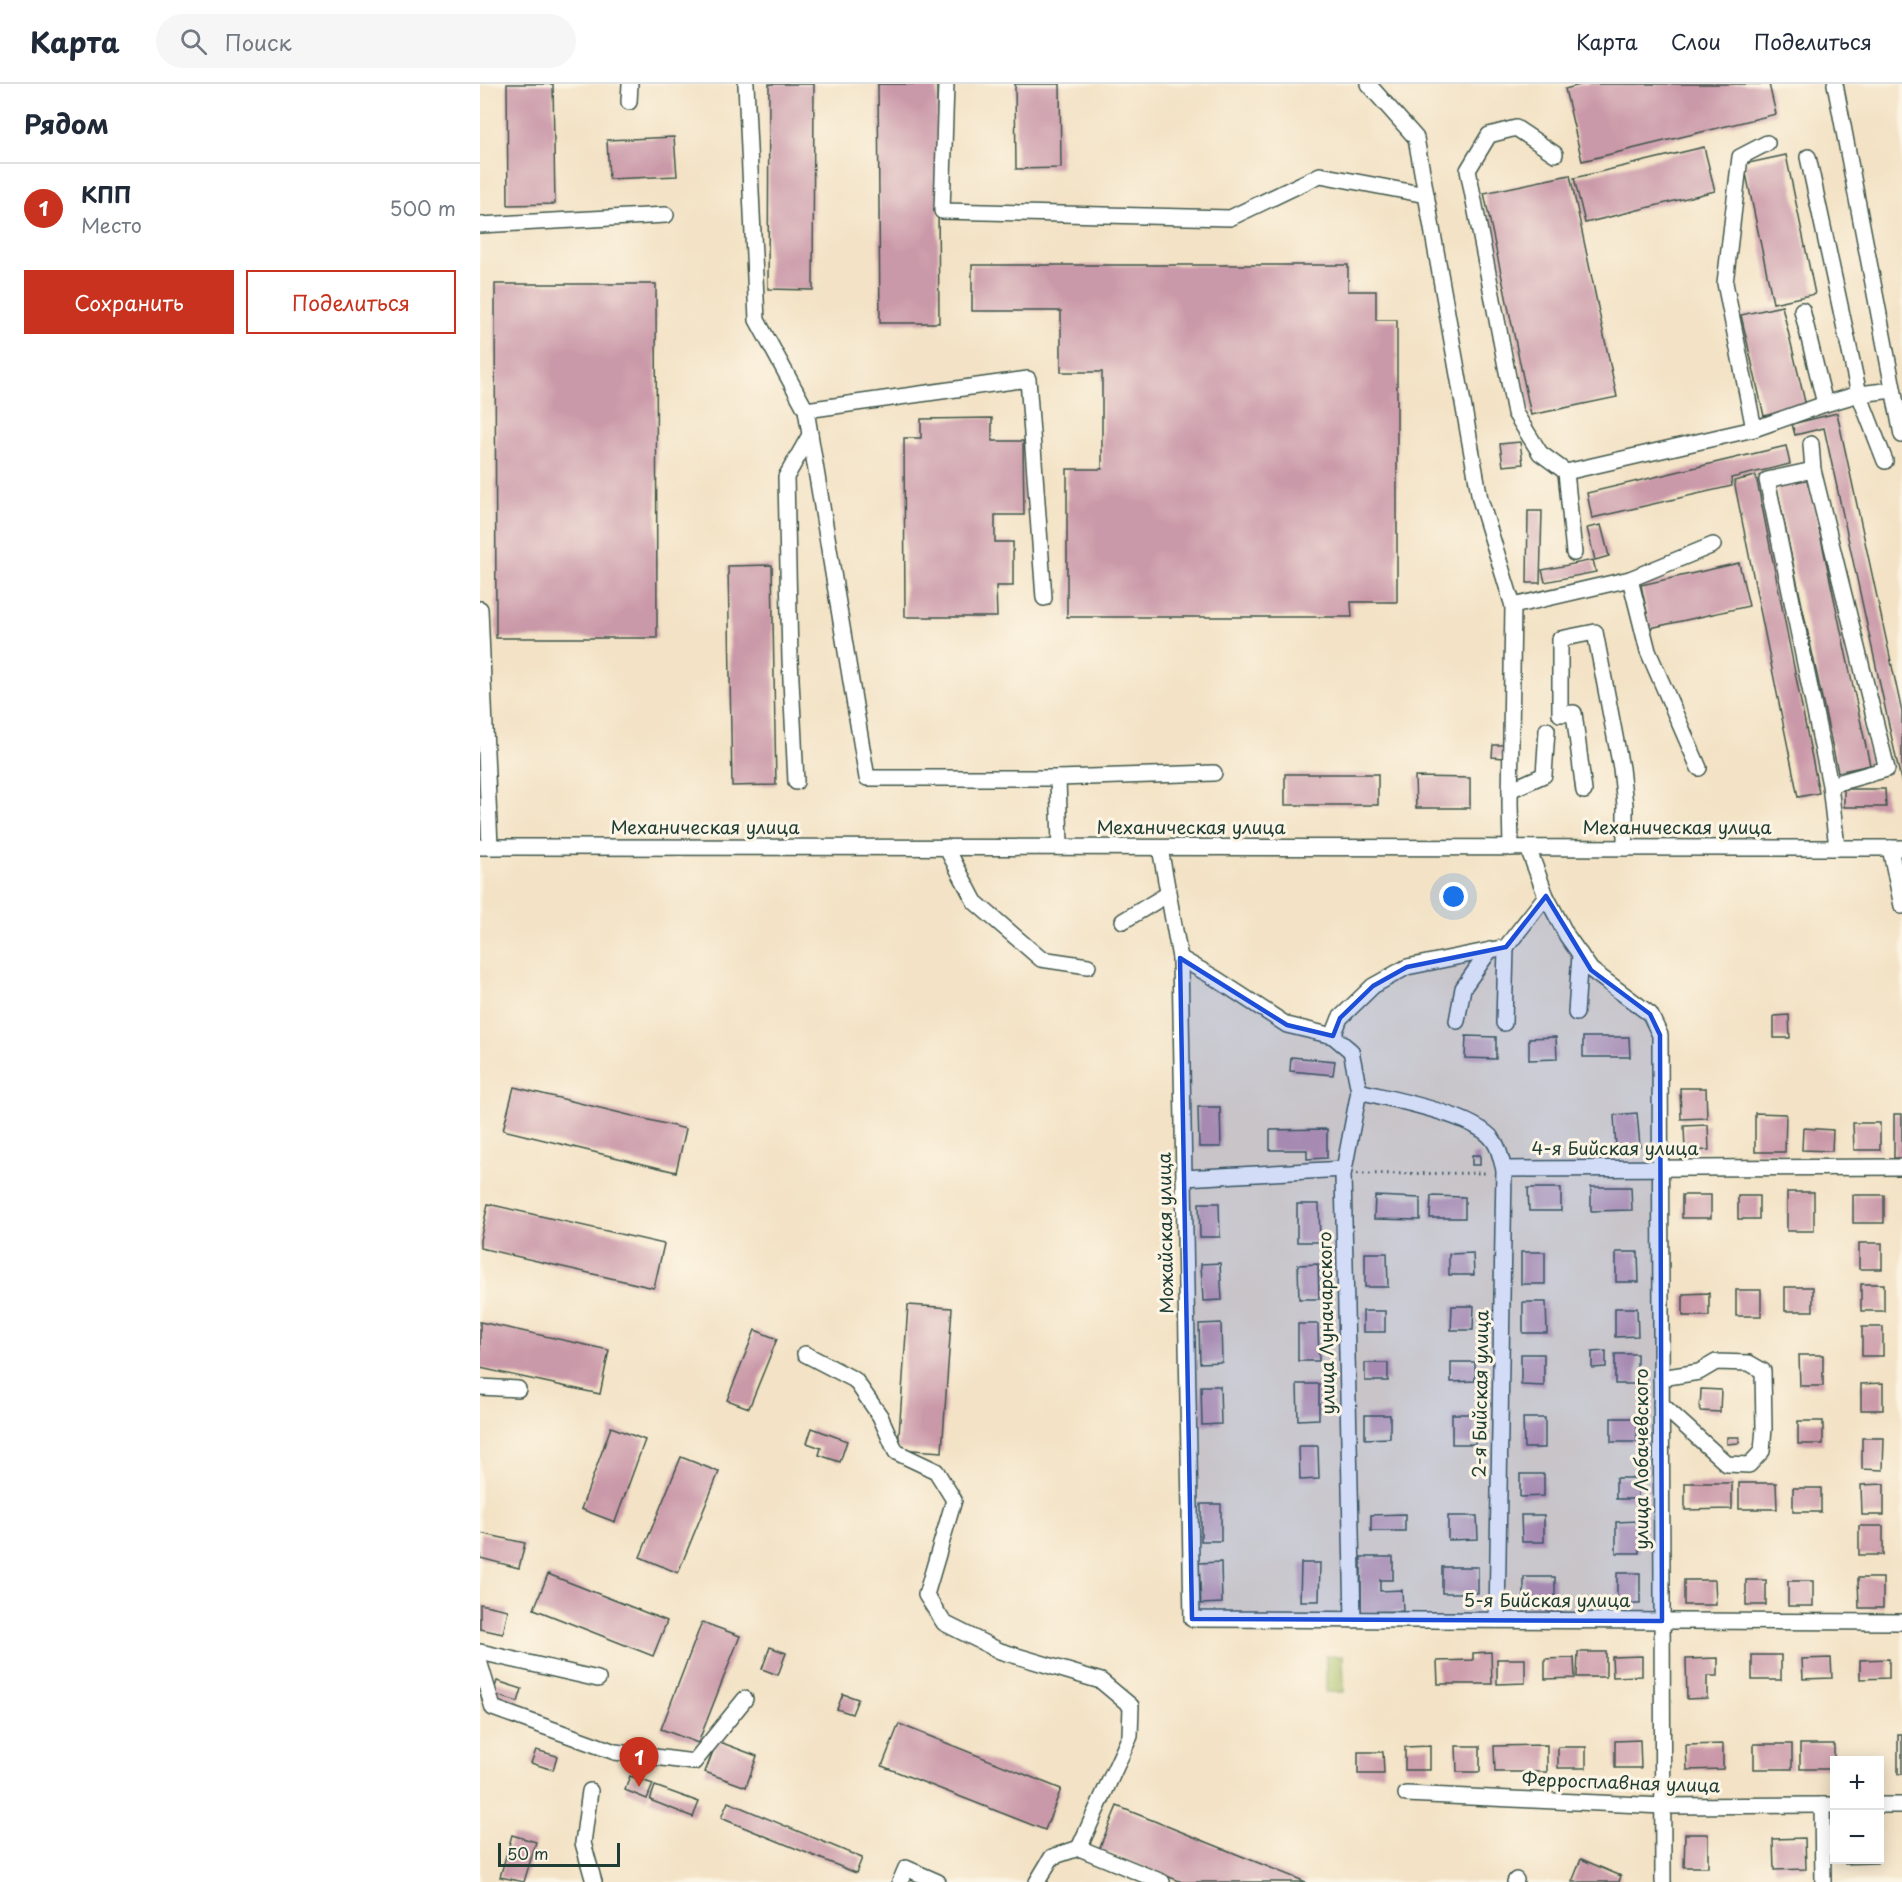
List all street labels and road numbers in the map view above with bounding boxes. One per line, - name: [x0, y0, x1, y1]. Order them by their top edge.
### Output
- street label: Механическая улица: [610, 813, 800, 840]
- street label: Механическая улица: [1096, 813, 1286, 840]
- street label: Механическая улица: [1582, 813, 1772, 840]
- street label: 4-я Бийская улица: [1531, 1134, 1699, 1161]
- street label: Можайская улица: [1150, 1151, 1179, 1314]
- street label: улица Луначарского: [1310, 1231, 1341, 1415]
- street label: 2-я Бийская улица: [1465, 1309, 1494, 1478]
- street label: улица Лобачевского: [1627, 1368, 1654, 1550]
- street label: 5-я Бийская улица: [1464, 1586, 1631, 1613]
- street label: Ферросплавная улица: [1522, 1765, 1721, 1798]

